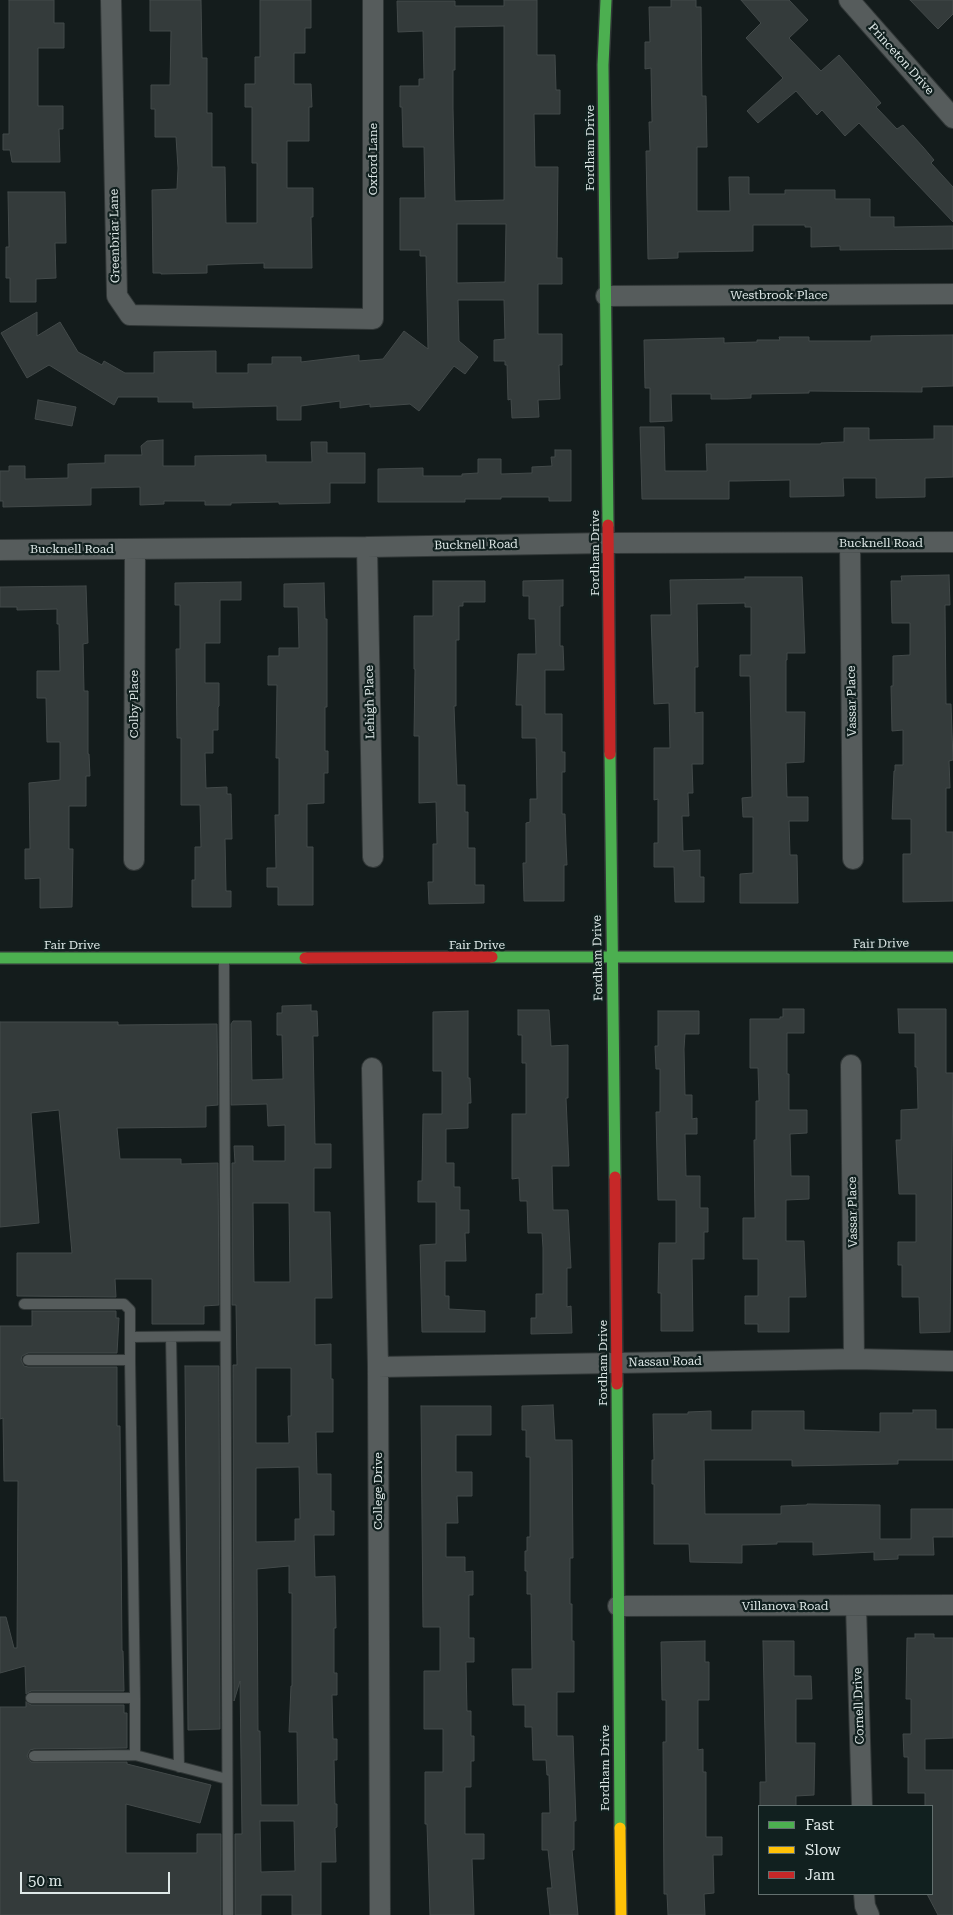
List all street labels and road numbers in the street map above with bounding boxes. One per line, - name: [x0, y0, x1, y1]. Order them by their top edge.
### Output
- street label: Princeton Drive: [865, 20, 937, 98]
- street label: Fordham Drive: [583, 105, 597, 191]
- street label: Oxford Lane: [366, 123, 380, 195]
- street label: Greenbriar Lane: [107, 189, 123, 283]
- street label: Westbrook Place: [730, 288, 828, 302]
- street label: Fordham Drive: [588, 510, 602, 596]
- street label: Bucknell Road: [839, 536, 923, 550]
- street label: Bucknell Road: [434, 537, 518, 553]
- street label: Bucknell Road: [30, 542, 114, 556]
- street label: Lehigh Place: [362, 665, 378, 739]
- street label: Vassar Place: [844, 665, 860, 737]
- street label: Colby Place: [127, 670, 141, 738]
- street label: Fordham Drive: [590, 915, 606, 1001]
- street label: Fair Drive: [853, 936, 909, 952]
- street label: Fair Drive: [44, 938, 100, 952]
- street label: Fair Drive: [449, 938, 505, 952]
- street label: Vassar Place: [845, 1176, 861, 1248]
- street label: Fordham Drive: [596, 1320, 610, 1406]
- street label: Nassau Road: [628, 1354, 702, 1370]
- street label: College Drive: [371, 1452, 385, 1530]
- street label: Villanova Road: [742, 1599, 828, 1613]
- street label: Cornell Drive: [850, 1667, 868, 1745]
- street label: Fordham Drive: [598, 1725, 612, 1811]

